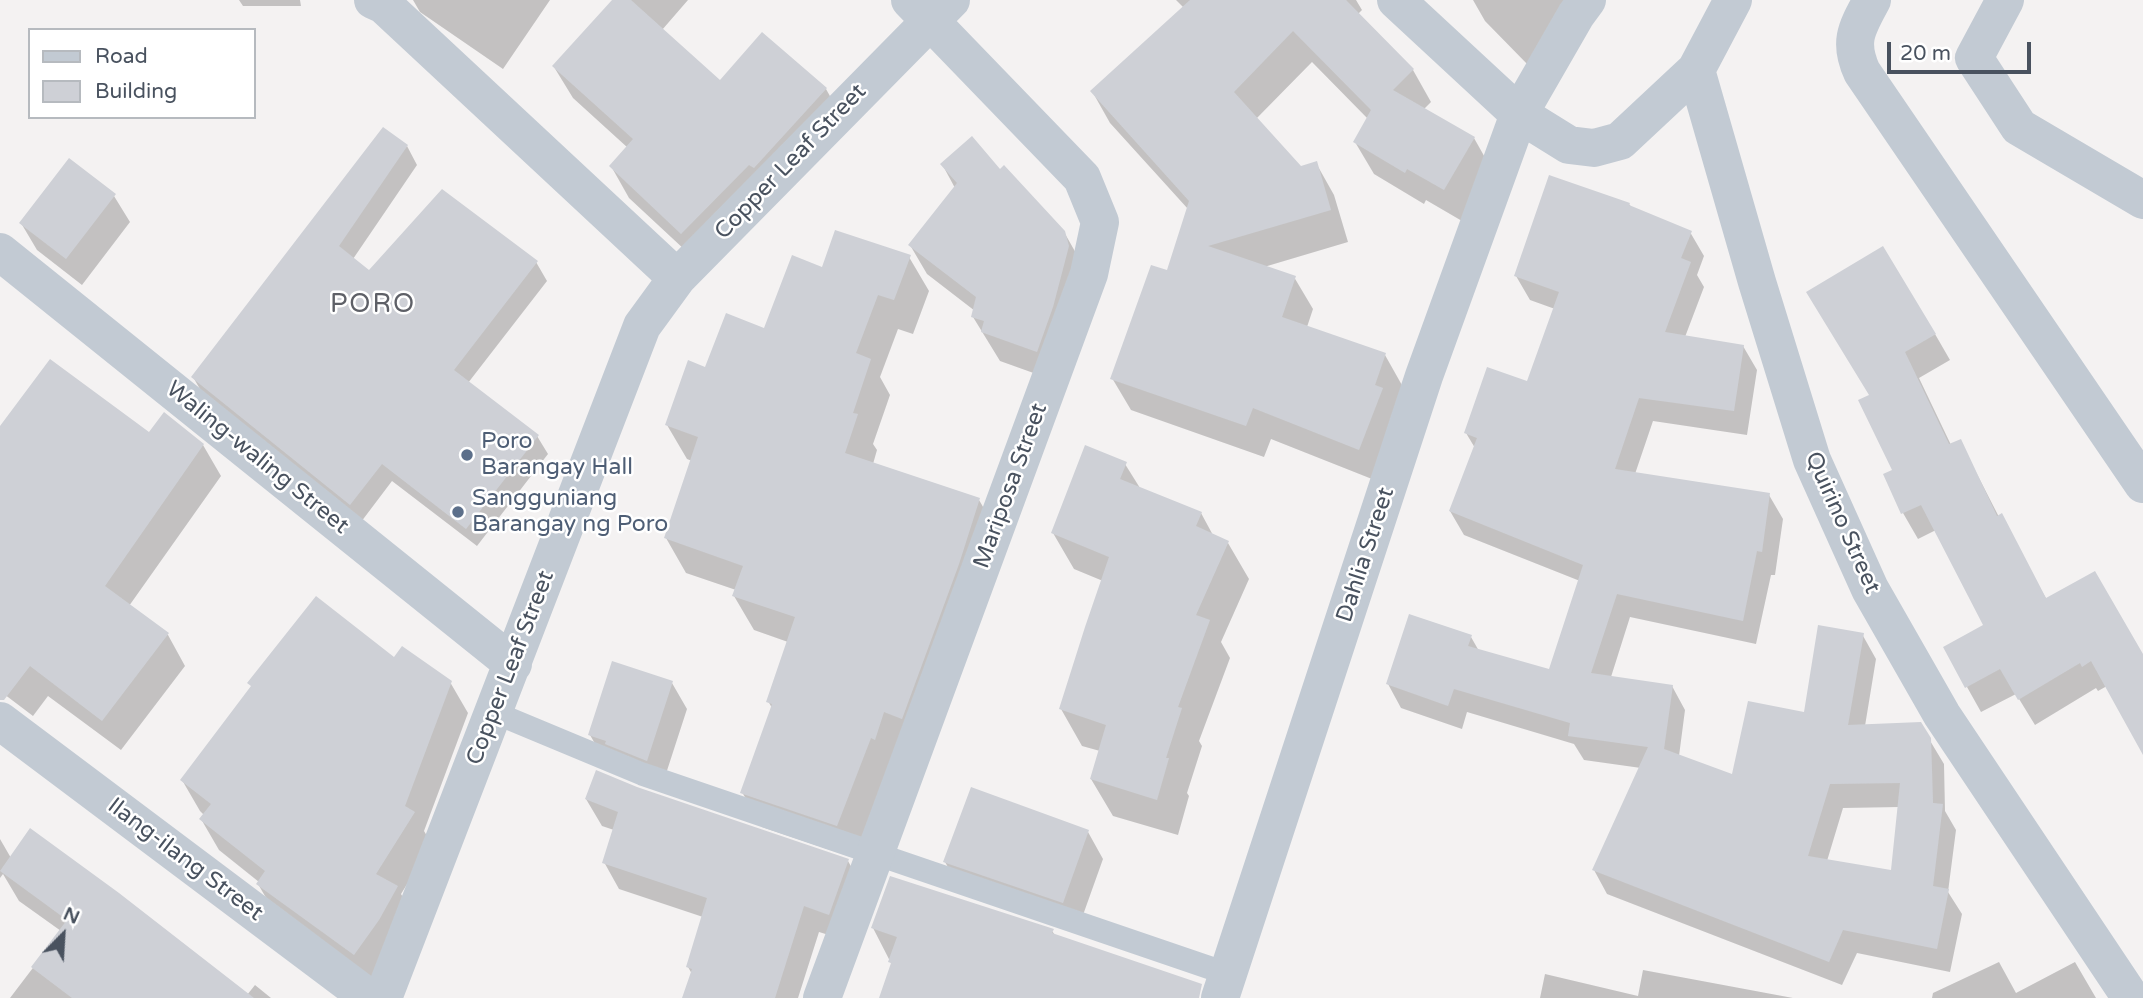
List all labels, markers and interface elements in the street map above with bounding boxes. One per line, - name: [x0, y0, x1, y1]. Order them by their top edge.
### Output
- legend: [28, 28, 256, 119]
- scale bar: [1891, 28, 2035, 72]
- text: 20 m: [1900, 41, 1951, 66]
- text: Road: [95, 44, 148, 69]
- street label: Copper Leaf Street: [710, 78, 872, 246]
- text: Building: [95, 79, 177, 104]
- district label: PORO: [330, 289, 416, 321]
- street label: Waling-waling Street: [160, 376, 354, 540]
- street label: Mariposa Street: [968, 400, 1054, 572]
- place label: Poro Barangay Hall: [481, 428, 633, 482]
- marker: Poro Barangay Hall: [459, 447, 475, 463]
- street label: Quirino Street: [1798, 448, 1886, 598]
- street label: Dahlia Street: [1331, 484, 1401, 626]
- place label: Sangguniang Barangay ng Poro: [472, 485, 668, 539]
- marker: Sangguniang Barangay ng Poro: [450, 504, 466, 520]
- street label: Copper Leaf Street: [461, 567, 561, 769]
- street label: Ilang-ilang Street: [102, 793, 268, 927]
- north arrow: [28, 900, 98, 970]
- text: N: [60, 903, 83, 929]

